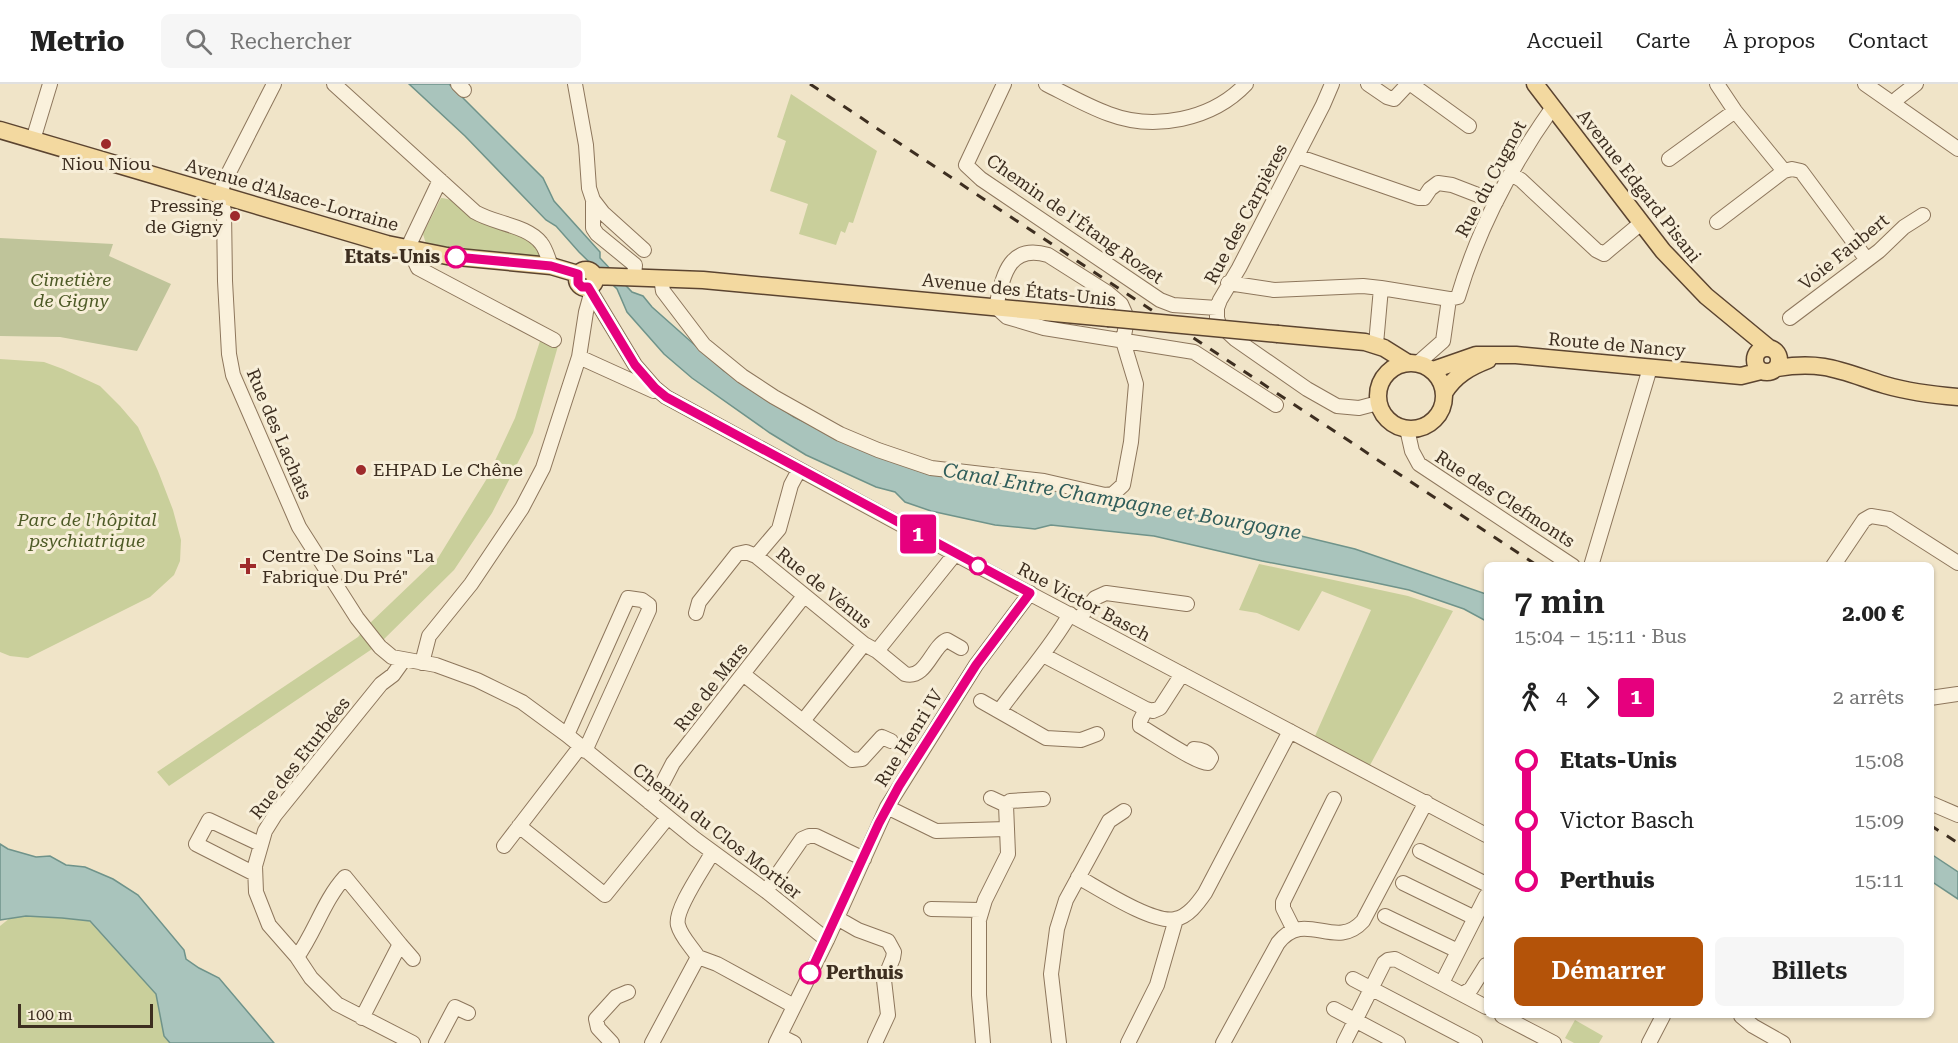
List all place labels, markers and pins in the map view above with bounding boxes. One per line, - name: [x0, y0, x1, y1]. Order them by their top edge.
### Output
- marker: Niou Niou: [99, 137, 113, 151]
- place label: Niou Niou: [61, 153, 151, 174]
- place label: Pressing de Gigny: [145, 195, 224, 237]
- marker: Pressing de Gigny: [228, 209, 242, 223]
- place label: Etats-Unis: [344, 246, 440, 267]
- marker: Etats-Unis: [445, 246, 467, 268]
- place label: EHPAD Le Chêne: [373, 459, 523, 480]
- marker: EHPAD Le Chêne: [354, 463, 368, 477]
- place label: Centre De Soins "La Fabrique Du Pré": [262, 545, 434, 587]
- marker: Centre De Soins "La Fabrique Du Pré": [239, 557, 257, 575]
- unlabelled marker: [969, 557, 987, 575]
- marker: Perthuis: [799, 962, 821, 984]
- place label: Perthuis: [826, 962, 903, 983]

